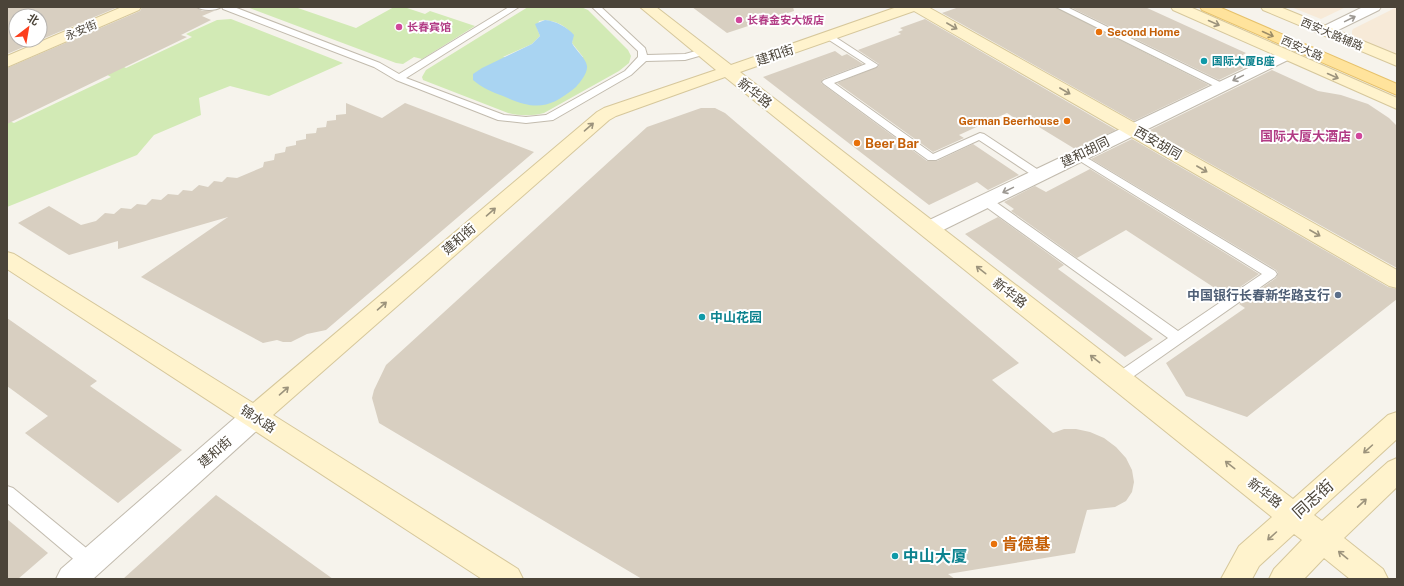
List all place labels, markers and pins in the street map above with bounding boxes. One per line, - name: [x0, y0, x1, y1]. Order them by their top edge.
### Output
- place label: 长春金安大饭店: [747, 14, 824, 26]
- marker: 长春金安大饭店: [734, 15, 744, 25]
- place label: 长春宾馆: [407, 21, 451, 33]
- marker: 长春宾馆: [394, 22, 404, 32]
- place label: Second Home: [1107, 26, 1180, 38]
- marker: Second Home: [1094, 27, 1104, 37]
- place label: 国际大厦B座: [1212, 55, 1275, 67]
- marker: 国际大厦B座: [1199, 56, 1209, 66]
- place label: German Beerhouse: [958, 115, 1059, 127]
- marker: German Beerhouse: [1062, 116, 1072, 126]
- place label: 国际大厦大酒店: [1260, 129, 1351, 144]
- marker: 国际大厦大酒店: [1354, 131, 1364, 141]
- place label: Beer Bar: [865, 136, 920, 151]
- marker: Beer Bar: [852, 138, 862, 148]
- place label: 中国银行长春新华路支行: [1187, 288, 1330, 303]
- marker: 中国银行长春新华路支行: [1333, 290, 1343, 300]
- place label: 中山花园: [710, 310, 762, 325]
- marker: 中山花园: [697, 312, 707, 322]
- place label: 肯德基: [1002, 535, 1051, 554]
- marker: 肯德基: [989, 539, 999, 549]
- place label: 中山大厦: [903, 547, 967, 566]
- marker: 中山大厦: [890, 551, 900, 561]

